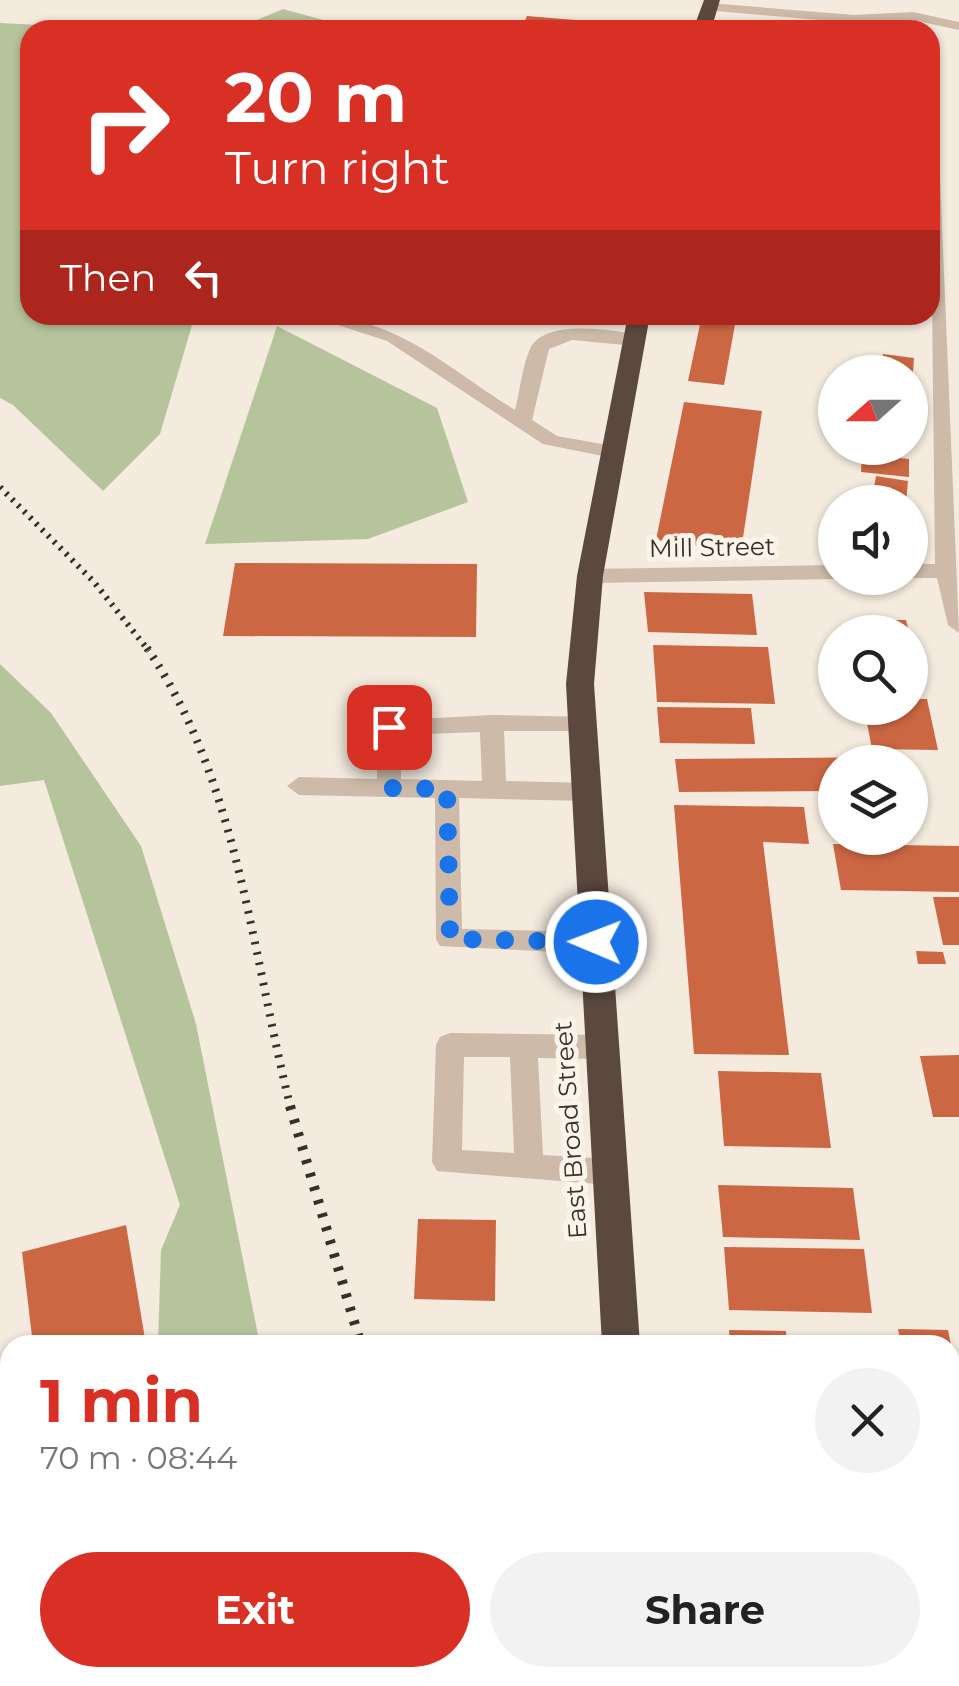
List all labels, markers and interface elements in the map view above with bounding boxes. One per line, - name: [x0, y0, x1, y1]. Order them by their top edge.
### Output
- text: 20 m: [225, 54, 407, 140]
- icon: right: [60, 60, 190, 190]
- text: Turn right: [225, 140, 450, 195]
- icon: left: [176, 250, 231, 305]
- text: Then: [60, 254, 156, 301]
- north arrow: [818, 355, 928, 465]
- map controls: [818, 355, 928, 855]
- button: sound: [818, 485, 928, 595]
- street label: Mill Street: [649, 531, 775, 563]
- button: search: [818, 615, 928, 725]
- pin: [347, 685, 432, 770]
- icon: arrive: [362, 700, 417, 755]
- button: layers: [818, 745, 928, 855]
- position arrow: [544, 890, 648, 994]
- street label: East Broad Street: [547, 1020, 593, 1240]
- text: 1 min: [40, 1364, 203, 1437]
- button: close: [815, 1368, 920, 1473]
- text: 70 m · 08:44: [40, 1438, 237, 1477]
- button: Exit: [40, 1552, 470, 1667]
- button: Share: [490, 1552, 920, 1667]

